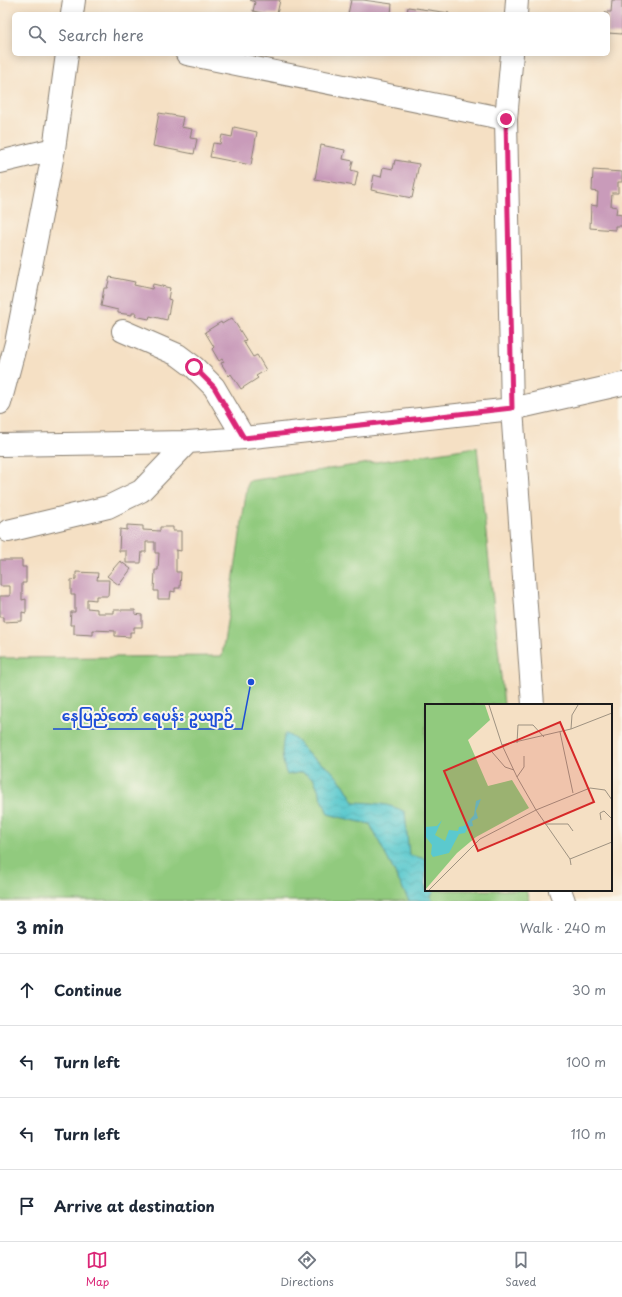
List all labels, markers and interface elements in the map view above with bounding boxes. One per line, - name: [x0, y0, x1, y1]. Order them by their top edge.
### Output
- search box: [12, 12, 610, 56]
- icon: search: [26, 23, 48, 45]
- text: Search here: [58, 23, 144, 46]
- route end: [497, 110, 515, 128]
- route start: [185, 358, 203, 376]
- callout: နေပြည်တော် ရေပန်း ဥယျာဉ်: [53, 703, 242, 729]
- inset map: [425, 704, 612, 891]
- text: နေပြည်တော် ရေပန်း ဥယျာဉ်: [62, 705, 235, 728]
- text: 3 min: [16, 914, 64, 940]
- text: Walk · 240 m: [520, 918, 606, 937]
- text: Continue: [54, 978, 122, 1001]
- icon: ahead: [16, 979, 38, 1001]
- text: 30 m: [572, 980, 606, 999]
- text: Turn left: [54, 1050, 120, 1073]
- icon: left: [16, 1051, 38, 1073]
- text: 100 m: [566, 1052, 606, 1071]
- text: Turn left: [54, 1122, 120, 1145]
- icon: left: [16, 1123, 38, 1145]
- text: 110 m: [571, 1124, 606, 1143]
- text: Arrive at destination: [54, 1194, 215, 1217]
- icon: arrive: [16, 1195, 38, 1217]
- tab: Map: [86, 1249, 109, 1290]
- tab: Directions: [280, 1249, 334, 1290]
- tab: Saved: [505, 1249, 536, 1290]

